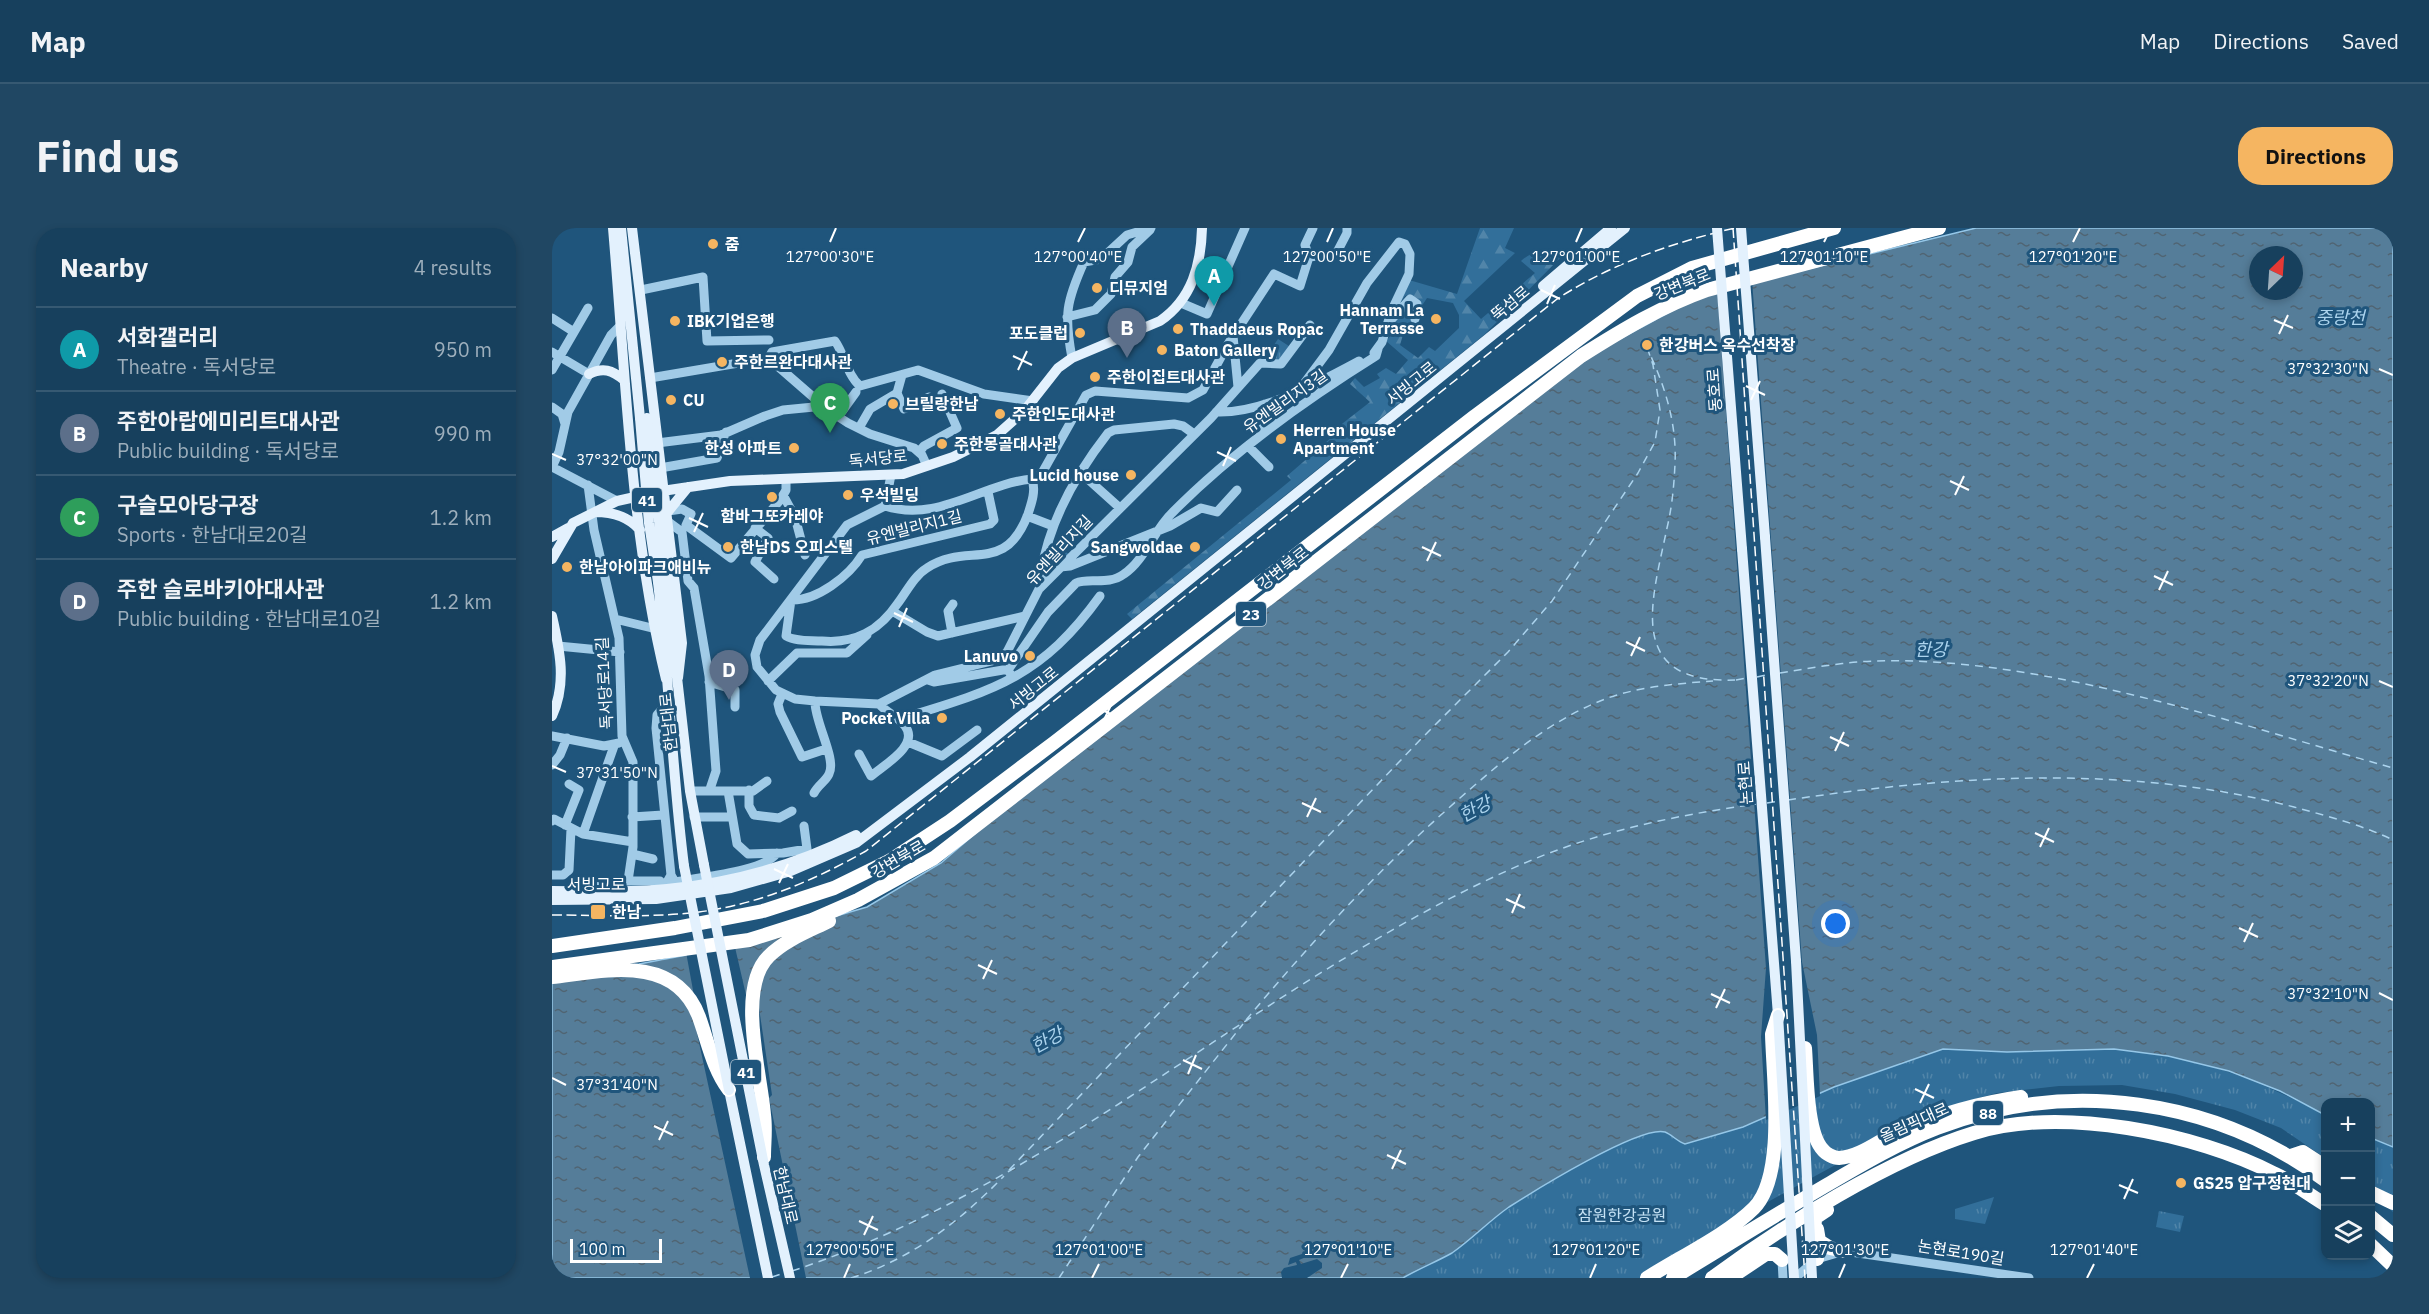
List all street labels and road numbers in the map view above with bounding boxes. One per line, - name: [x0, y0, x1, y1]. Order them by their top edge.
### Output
- street label: 강변북로: [1651, 264, 1713, 304]
- street label: 뚝섬로: [1487, 281, 1534, 325]
- street label: 서빙고로: [1382, 357, 1440, 409]
- street label: 유엔빌리지3길: [1239, 365, 1331, 437]
- street label: 동호로: [1702, 367, 1726, 413]
- street label: 독서당로: [848, 445, 909, 471]
- road number: 41: [632, 488, 662, 512]
- street label: 유엔빌리지1길: [864, 505, 964, 549]
- street label: 유엔빌리지길: [1022, 511, 1096, 589]
- street label: 강변북로: [1254, 542, 1313, 594]
- road number: 23: [1236, 602, 1266, 626]
- street label: 독서당로14길: [592, 636, 616, 730]
- street label: 서빙고로: [1004, 662, 1062, 714]
- street label: 한남대로: [655, 691, 681, 752]
- street label: 논현로: [1733, 760, 1757, 806]
- street label: 강변북로: [867, 835, 929, 882]
- street label: 서빙고로: [567, 874, 626, 894]
- road number: 41: [731, 1060, 761, 1084]
- street label: 올림픽대로: [1876, 1098, 1952, 1146]
- road number: 88: [1973, 1101, 2003, 1125]
- street label: 한남대로: [770, 1164, 802, 1226]
- street label: 논현로190길: [1916, 1235, 2006, 1269]

